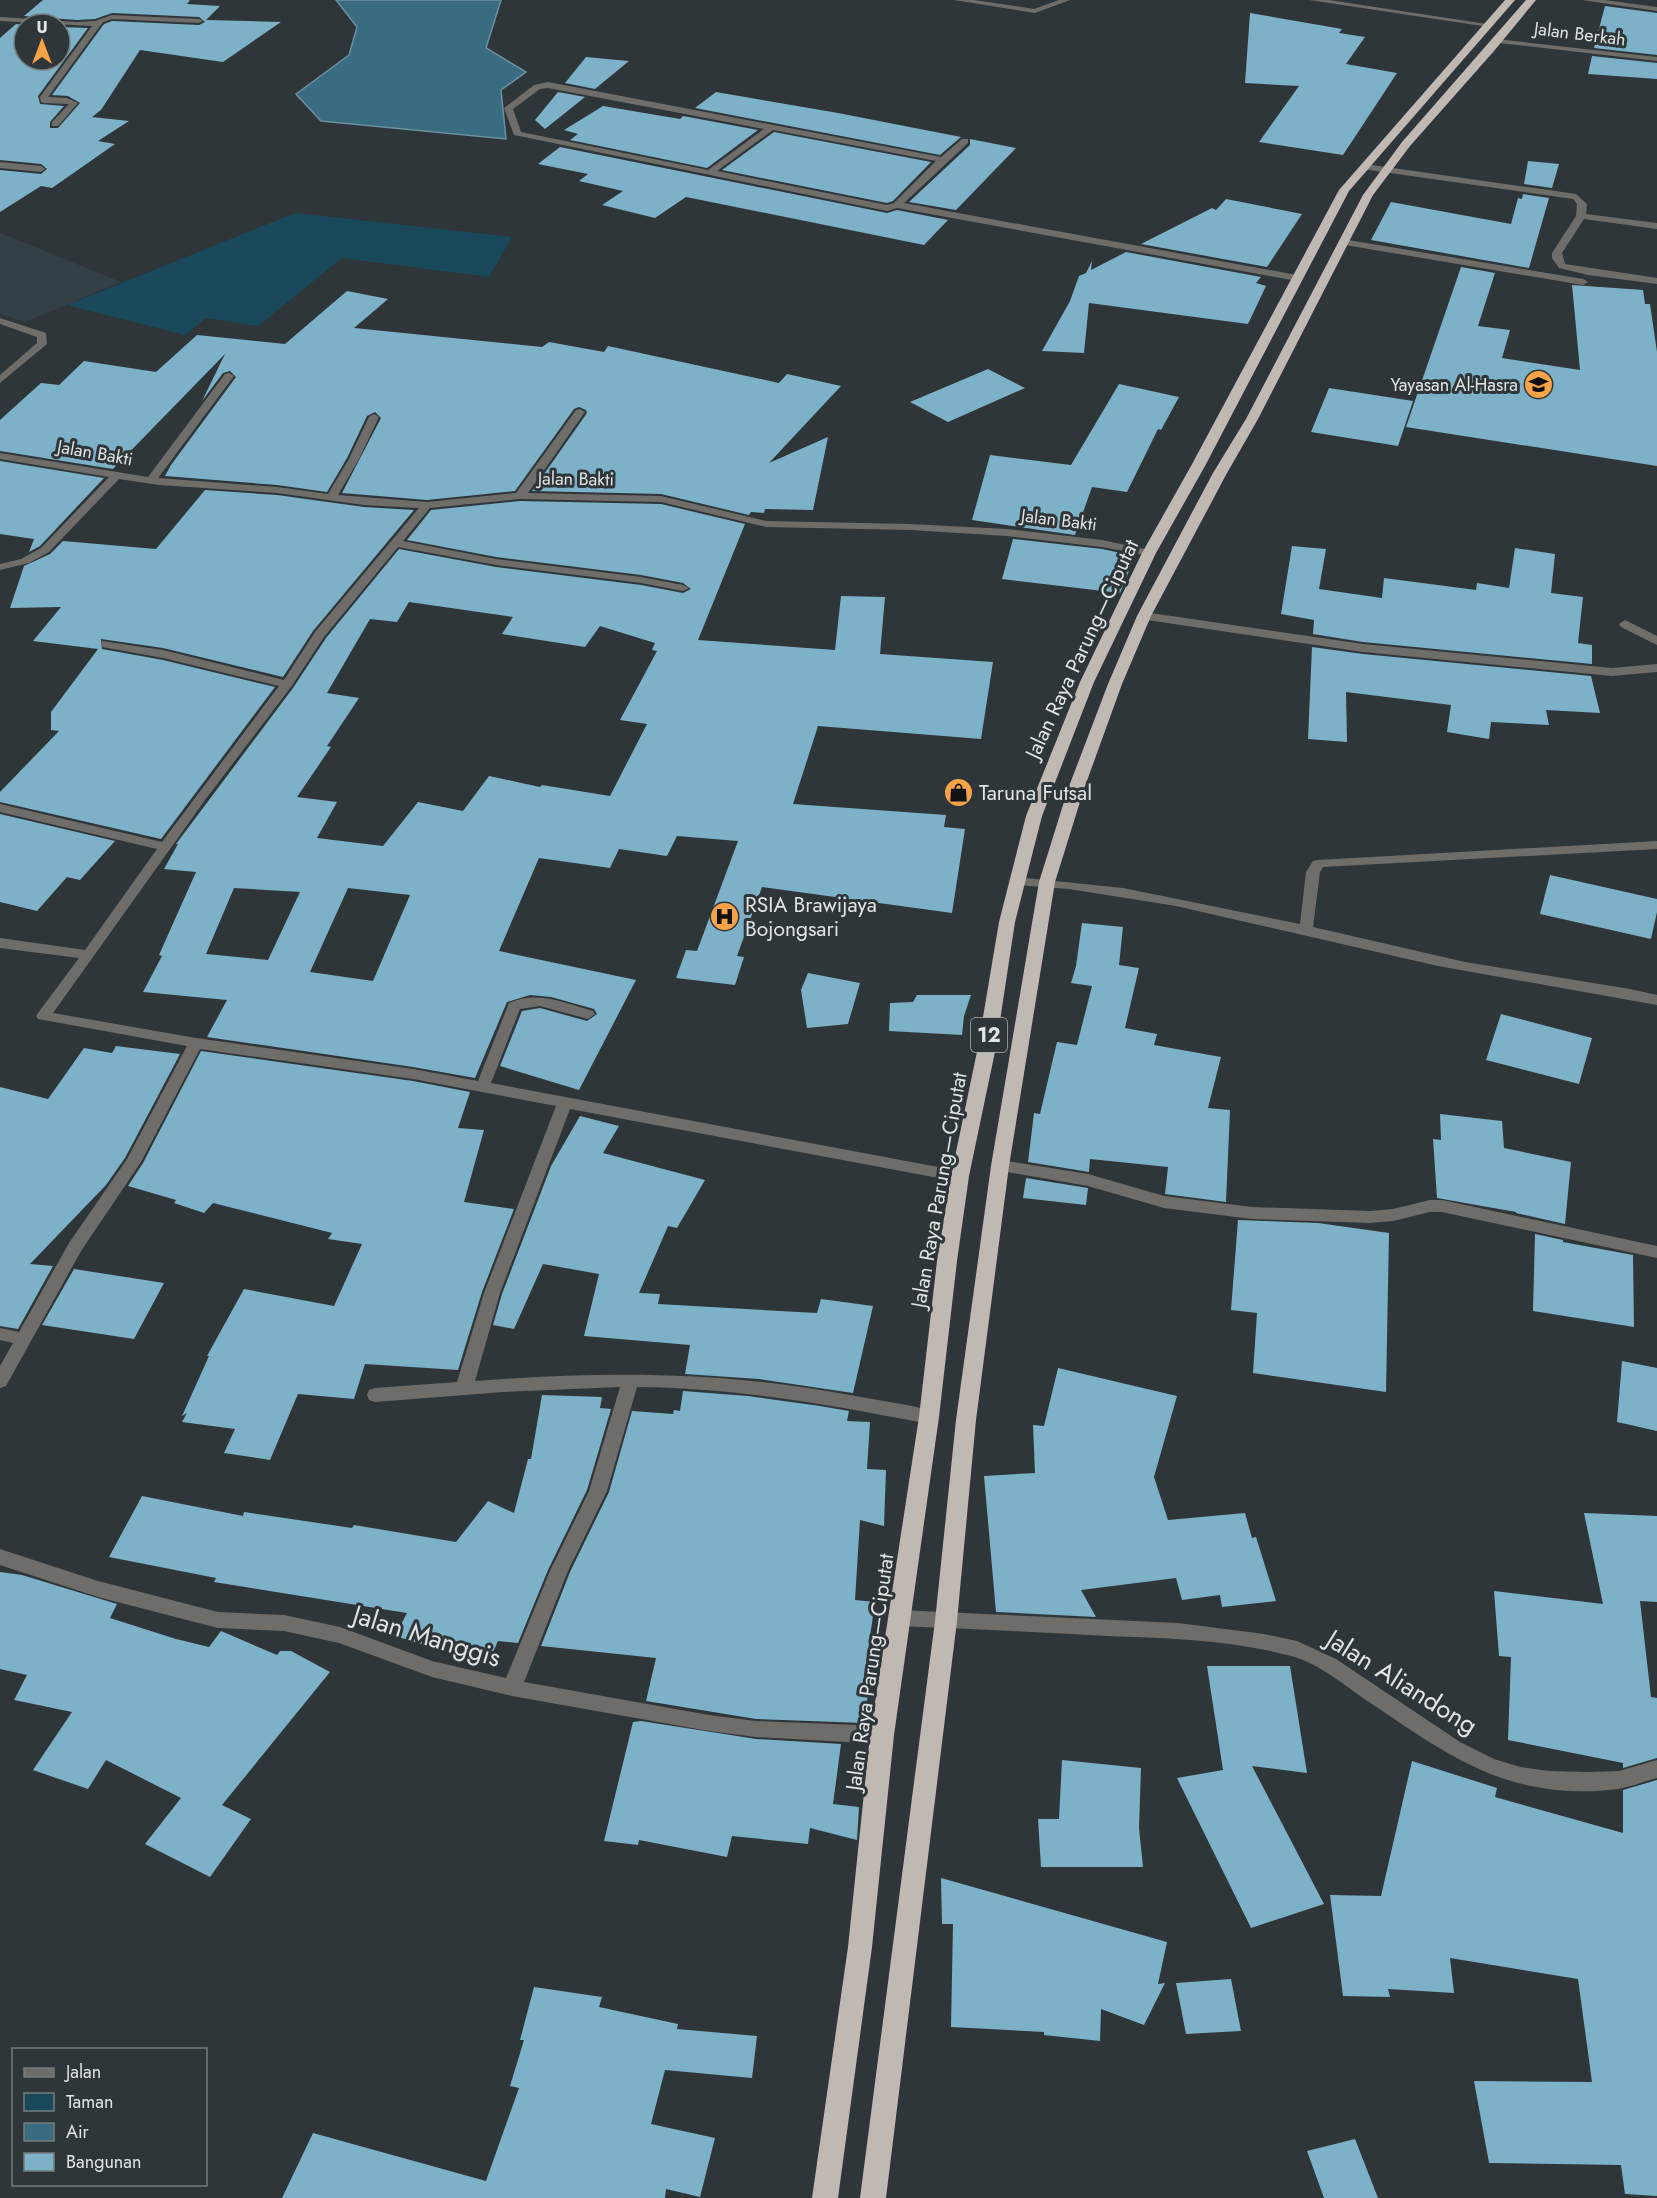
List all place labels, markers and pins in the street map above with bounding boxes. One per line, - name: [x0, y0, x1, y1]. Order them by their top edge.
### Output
- school or university icon: Yayasan Al-Hasra: [1523, 369, 1555, 401]
- place label: Yayasan Al-Hasra: [1390, 372, 1518, 398]
- shop icon: Taruna Futsal: [942, 777, 974, 809]
- place label: Taruna Futsal: [979, 778, 1092, 808]
- place label: RSIA Brawijaya Bojongsari: [745, 890, 877, 944]
- hospital icon: RSIA Brawijaya Bojongsari: [708, 901, 740, 933]

